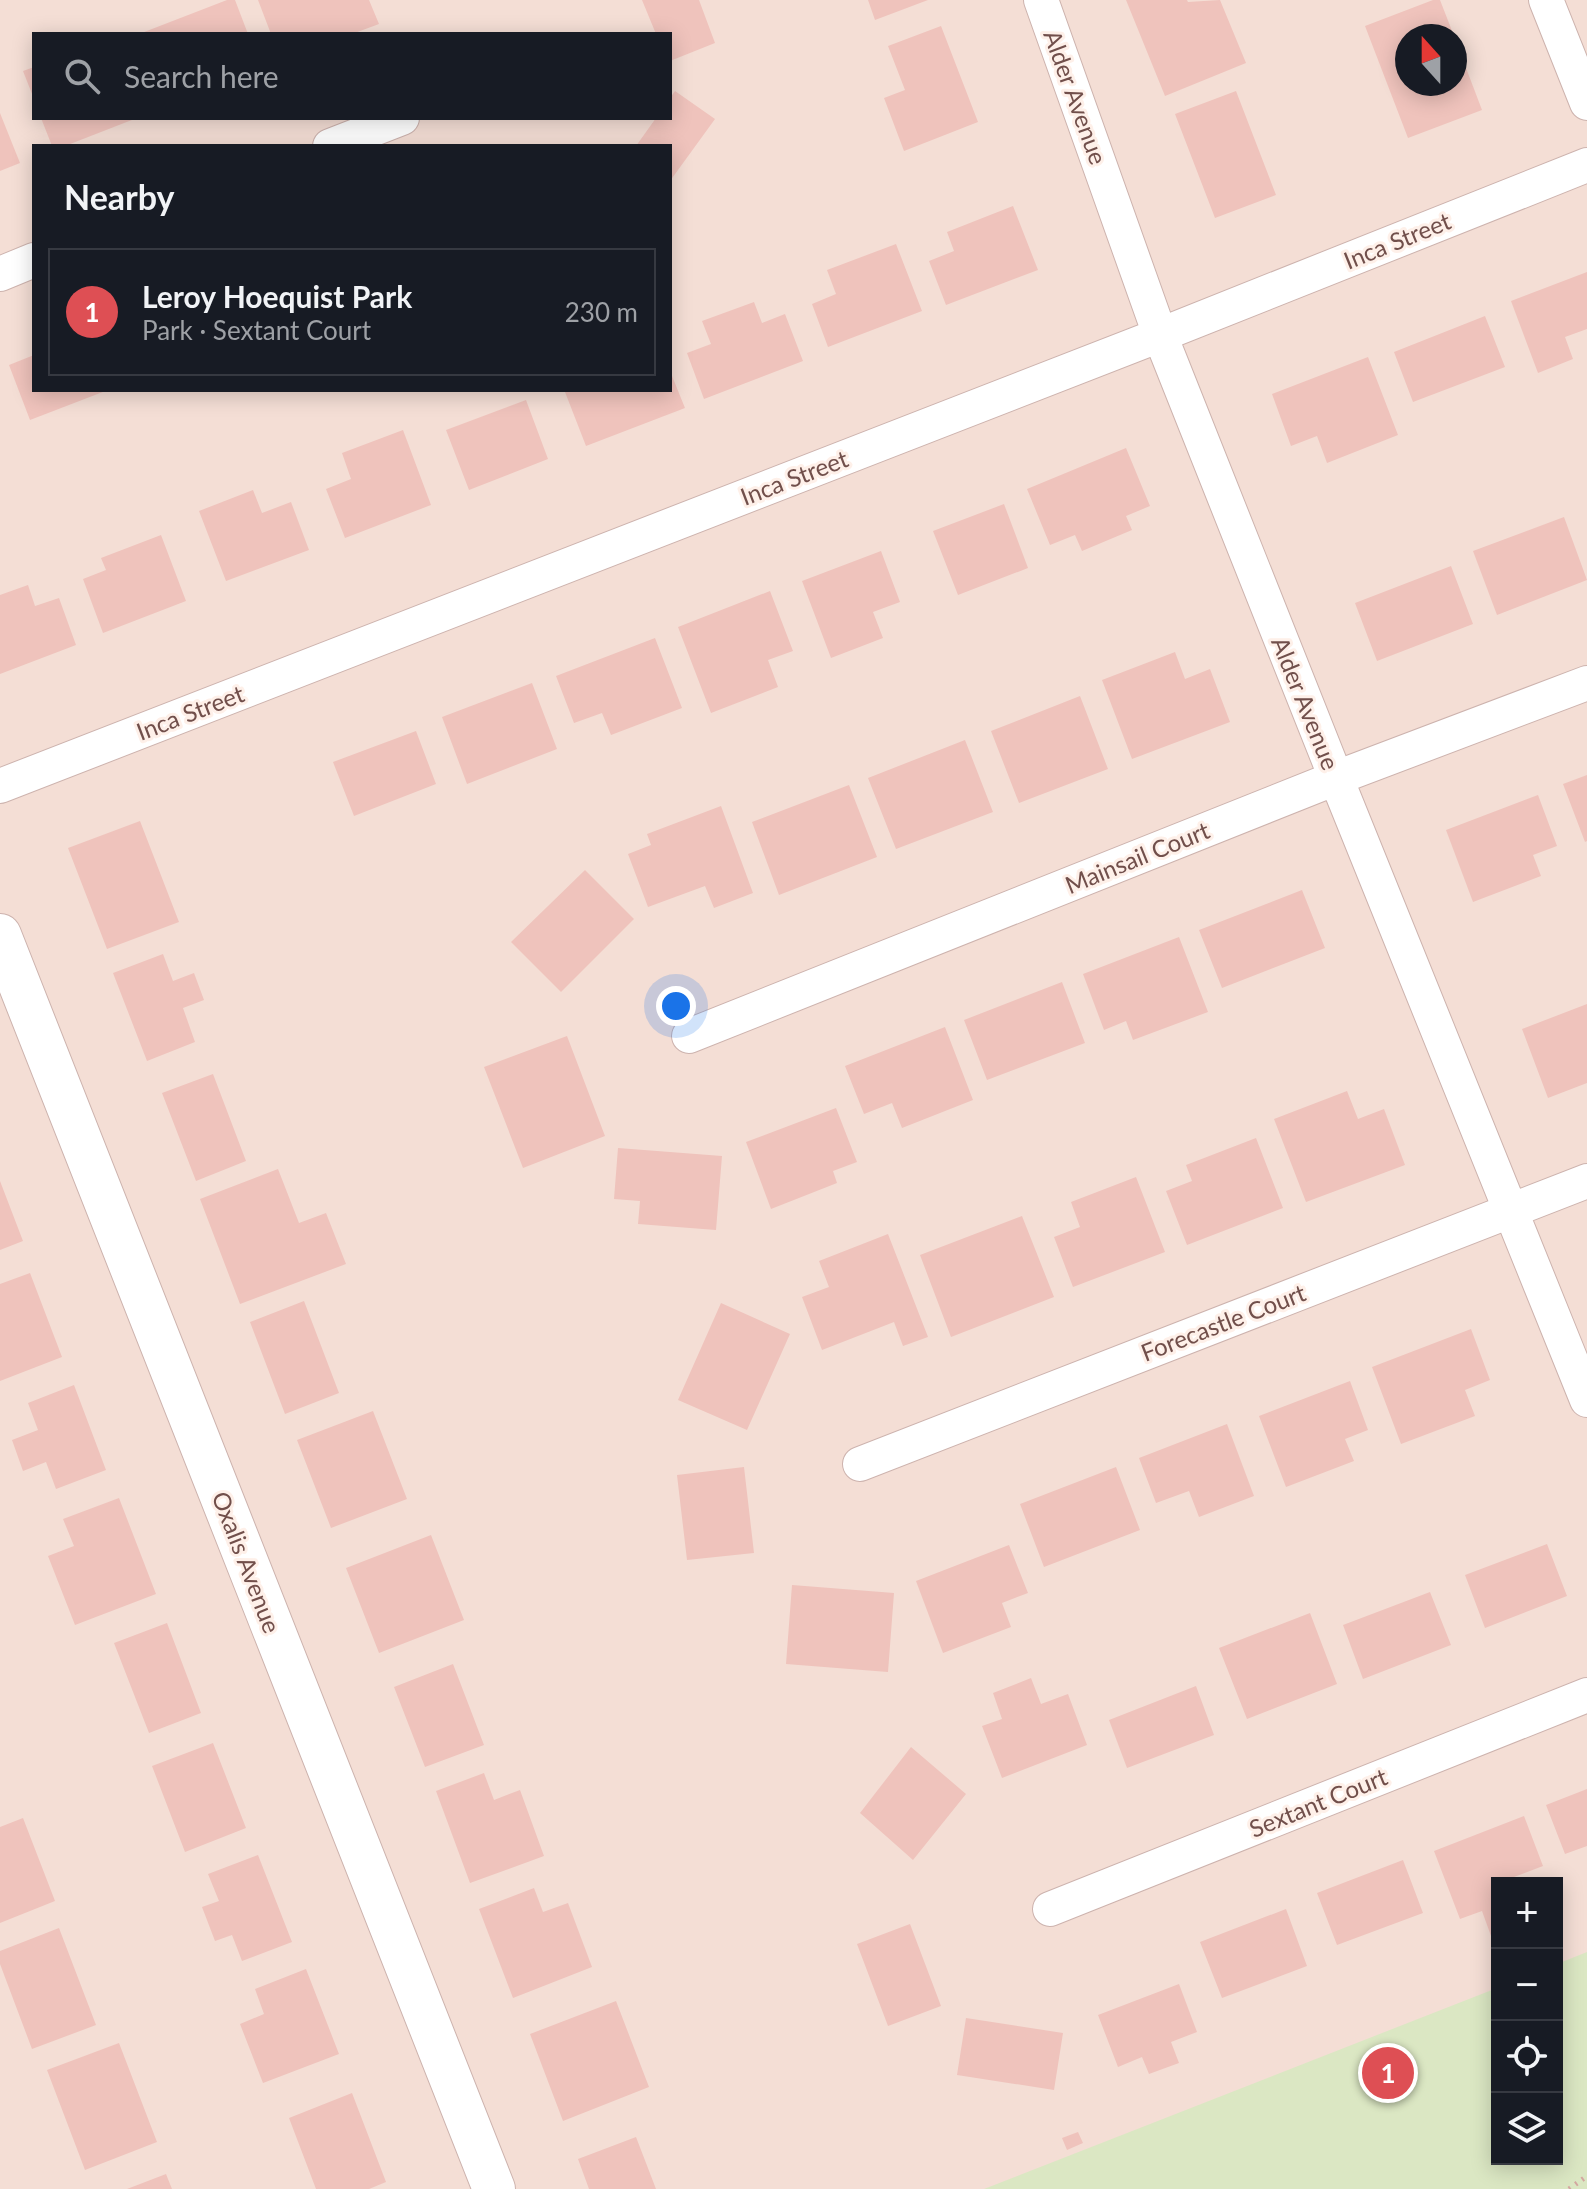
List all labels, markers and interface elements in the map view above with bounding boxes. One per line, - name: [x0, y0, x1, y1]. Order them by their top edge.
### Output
- north arrow: [1395, 24, 1467, 96]
- street label: Alder Avenue: [1038, 26, 1114, 168]
- search box: [32, 32, 672, 120]
- icon: search: [60, 54, 104, 98]
- text: Search here: [124, 58, 279, 94]
- text: Nearby: [64, 176, 175, 217]
- street label: Inca Street: [1339, 205, 1455, 275]
- text: Leroy Hoequist Park: [142, 278, 412, 314]
- text: 1: [84, 296, 100, 328]
- text: 230 m: [565, 296, 638, 328]
- text: Park · Sextant Court: [142, 314, 371, 346]
- street label: Inca Street: [736, 443, 852, 511]
- street label: Alder Avenue: [1266, 632, 1346, 774]
- street label: Inca Street: [132, 678, 248, 746]
- street label: Mainsail Court: [1061, 815, 1214, 899]
- your location: [656, 986, 696, 1026]
- street label: Forecastle Court: [1137, 1277, 1310, 1367]
- street label: Oxalis Avenue: [207, 1487, 287, 1637]
- street label: Sextant Court: [1245, 1761, 1391, 1843]
- map controls: [1491, 1877, 1563, 2165]
- button: +: [1491, 1877, 1563, 1949]
- button: −: [1491, 1949, 1563, 2021]
- button: locate: [1491, 2021, 1563, 2093]
- pin: 1: [1362, 2043, 1414, 2103]
- button: layers: [1491, 2093, 1563, 2165]

